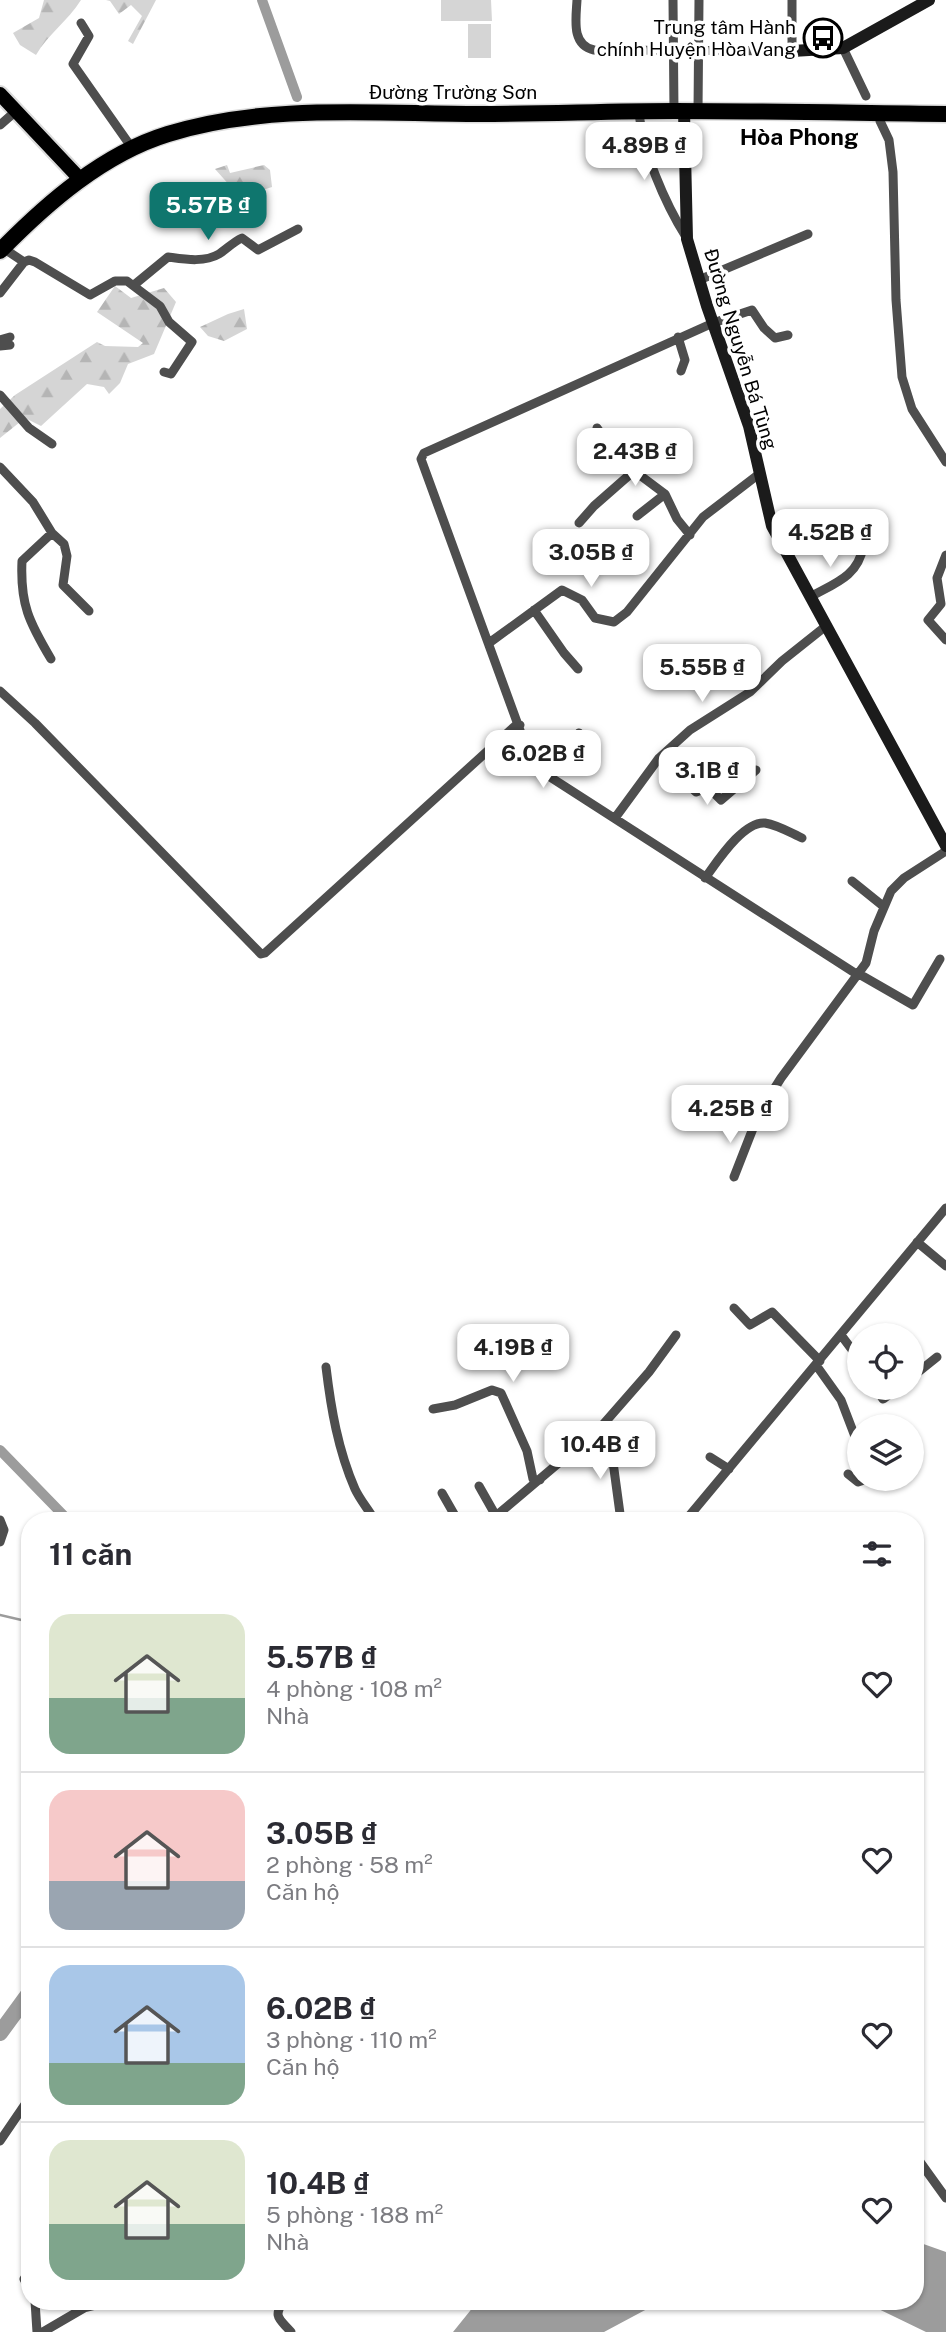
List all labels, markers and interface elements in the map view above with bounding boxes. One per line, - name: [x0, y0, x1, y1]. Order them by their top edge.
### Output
- place label: Trung tâm Hành chính Huyện Hòa Vang: [597, 16, 796, 60]
- bus stop icon: Trung tâm Hành chính Huyện Hòa Vang: [802, 17, 844, 59]
- street label: Đường Trường Sơn: [369, 81, 537, 103]
- pin: 4.89B ₫: [579, 122, 709, 182]
- district label: Hòa Phong: [740, 123, 858, 150]
- text: 4.89B ₫: [601, 131, 687, 158]
- pin: 5.57B ₫: [143, 182, 273, 242]
- text: 5.57B ₫: [166, 191, 250, 218]
- street label: Đường Nguyễn Bá Tùng: [700, 246, 782, 452]
- pin: 2.43B ₫: [570, 428, 700, 488]
- text: 2.43B ₫: [593, 437, 677, 464]
- pin: 4.52B ₫: [765, 510, 895, 569]
- text: 4.52B ₫: [788, 518, 872, 545]
- pin: 3.05B ₫: [526, 530, 656, 589]
- text: 3.05B ₫: [548, 538, 634, 565]
- pin: 5.55B ₫: [637, 644, 767, 704]
- text: 5.55B ₫: [659, 653, 745, 680]
- pin: 6.02B ₫: [478, 730, 608, 790]
- text: 6.02B ₫: [501, 739, 585, 766]
- pin: 3.1B ₫: [650, 748, 764, 807]
- text: 3.1B ₫: [675, 756, 739, 783]
- pin: 4.25B ₫: [665, 1086, 795, 1145]
- text: 4.25B ₫: [687, 1094, 773, 1121]
- map controls: [847, 1323, 924, 1491]
- button: locate: [847, 1323, 924, 1400]
- pin: 4.19B ₫: [448, 1324, 578, 1384]
- text: 4.19B ₫: [473, 1333, 553, 1360]
- button: layers: [847, 1414, 924, 1491]
- pin: 10.4B ₫: [535, 1422, 665, 1481]
- text: 10.4B ₫: [560, 1430, 640, 1457]
- icon: filters: [858, 1535, 896, 1573]
- text: 11 căn: [49, 1536, 132, 1572]
- text: 5.57B ₫: [266, 1639, 377, 1675]
- icon: home: [105, 1642, 189, 1726]
- icon: heart: [858, 1665, 896, 1703]
- text: 4 phòng · 108 m²: [266, 1675, 442, 1702]
- text: Nhà: [266, 1702, 309, 1729]
- text: 3.05B ₫: [266, 1815, 377, 1851]
- icon: home: [105, 1818, 189, 1902]
- icon: heart: [858, 1841, 896, 1879]
- text: 2 phòng · 58 m²: [266, 1851, 433, 1878]
- text: Căn hộ: [266, 1878, 340, 1905]
- text: 6.02B ₫: [266, 1990, 376, 2026]
- icon: home: [105, 1993, 189, 2077]
- icon: heart: [858, 2016, 896, 2054]
- text: 3 phòng · 110 m²: [266, 2026, 437, 2053]
- text: Căn hộ: [266, 2053, 340, 2080]
- text: 10.4B ₫: [266, 2165, 369, 2201]
- icon: home: [105, 2168, 189, 2252]
- icon: heart: [858, 2191, 896, 2229]
- text: 5 phòng · 188 m²: [266, 2201, 443, 2228]
- text: Nhà: [266, 2228, 309, 2255]

